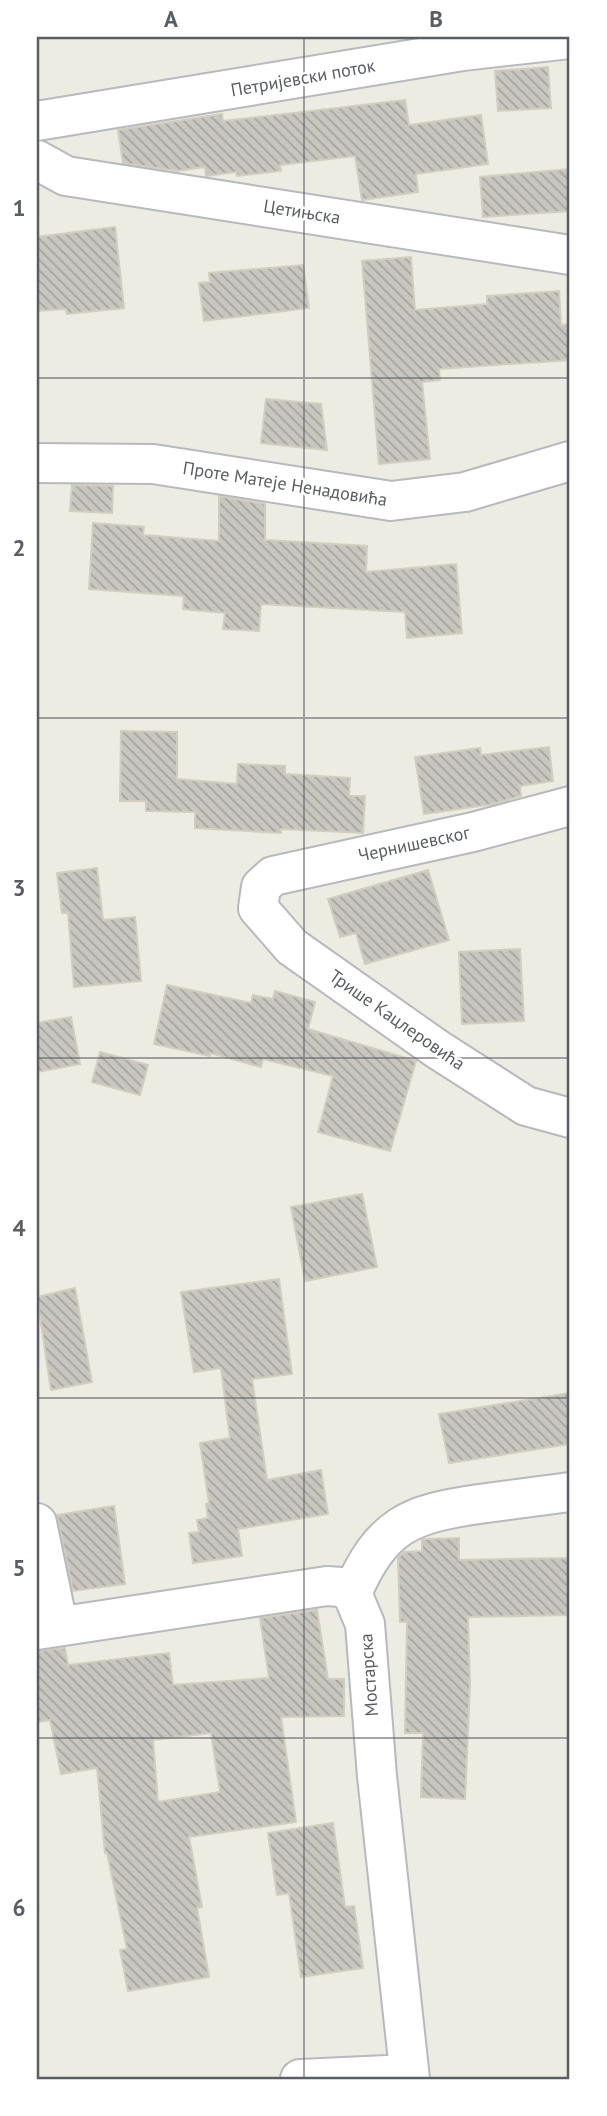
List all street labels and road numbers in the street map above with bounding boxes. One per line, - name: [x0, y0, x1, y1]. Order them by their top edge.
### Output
- street label: Петријевски поток: [229, 53, 377, 102]
- street label: Цетињска: [262, 194, 342, 229]
- street label: Проте Матеје Ненадовића: [181, 456, 389, 511]
- street label: Чернишевског: [356, 820, 472, 867]
- street label: Трише Кацлеровића: [325, 964, 470, 1075]
- street label: Мостарска: [354, 1633, 383, 1717]

